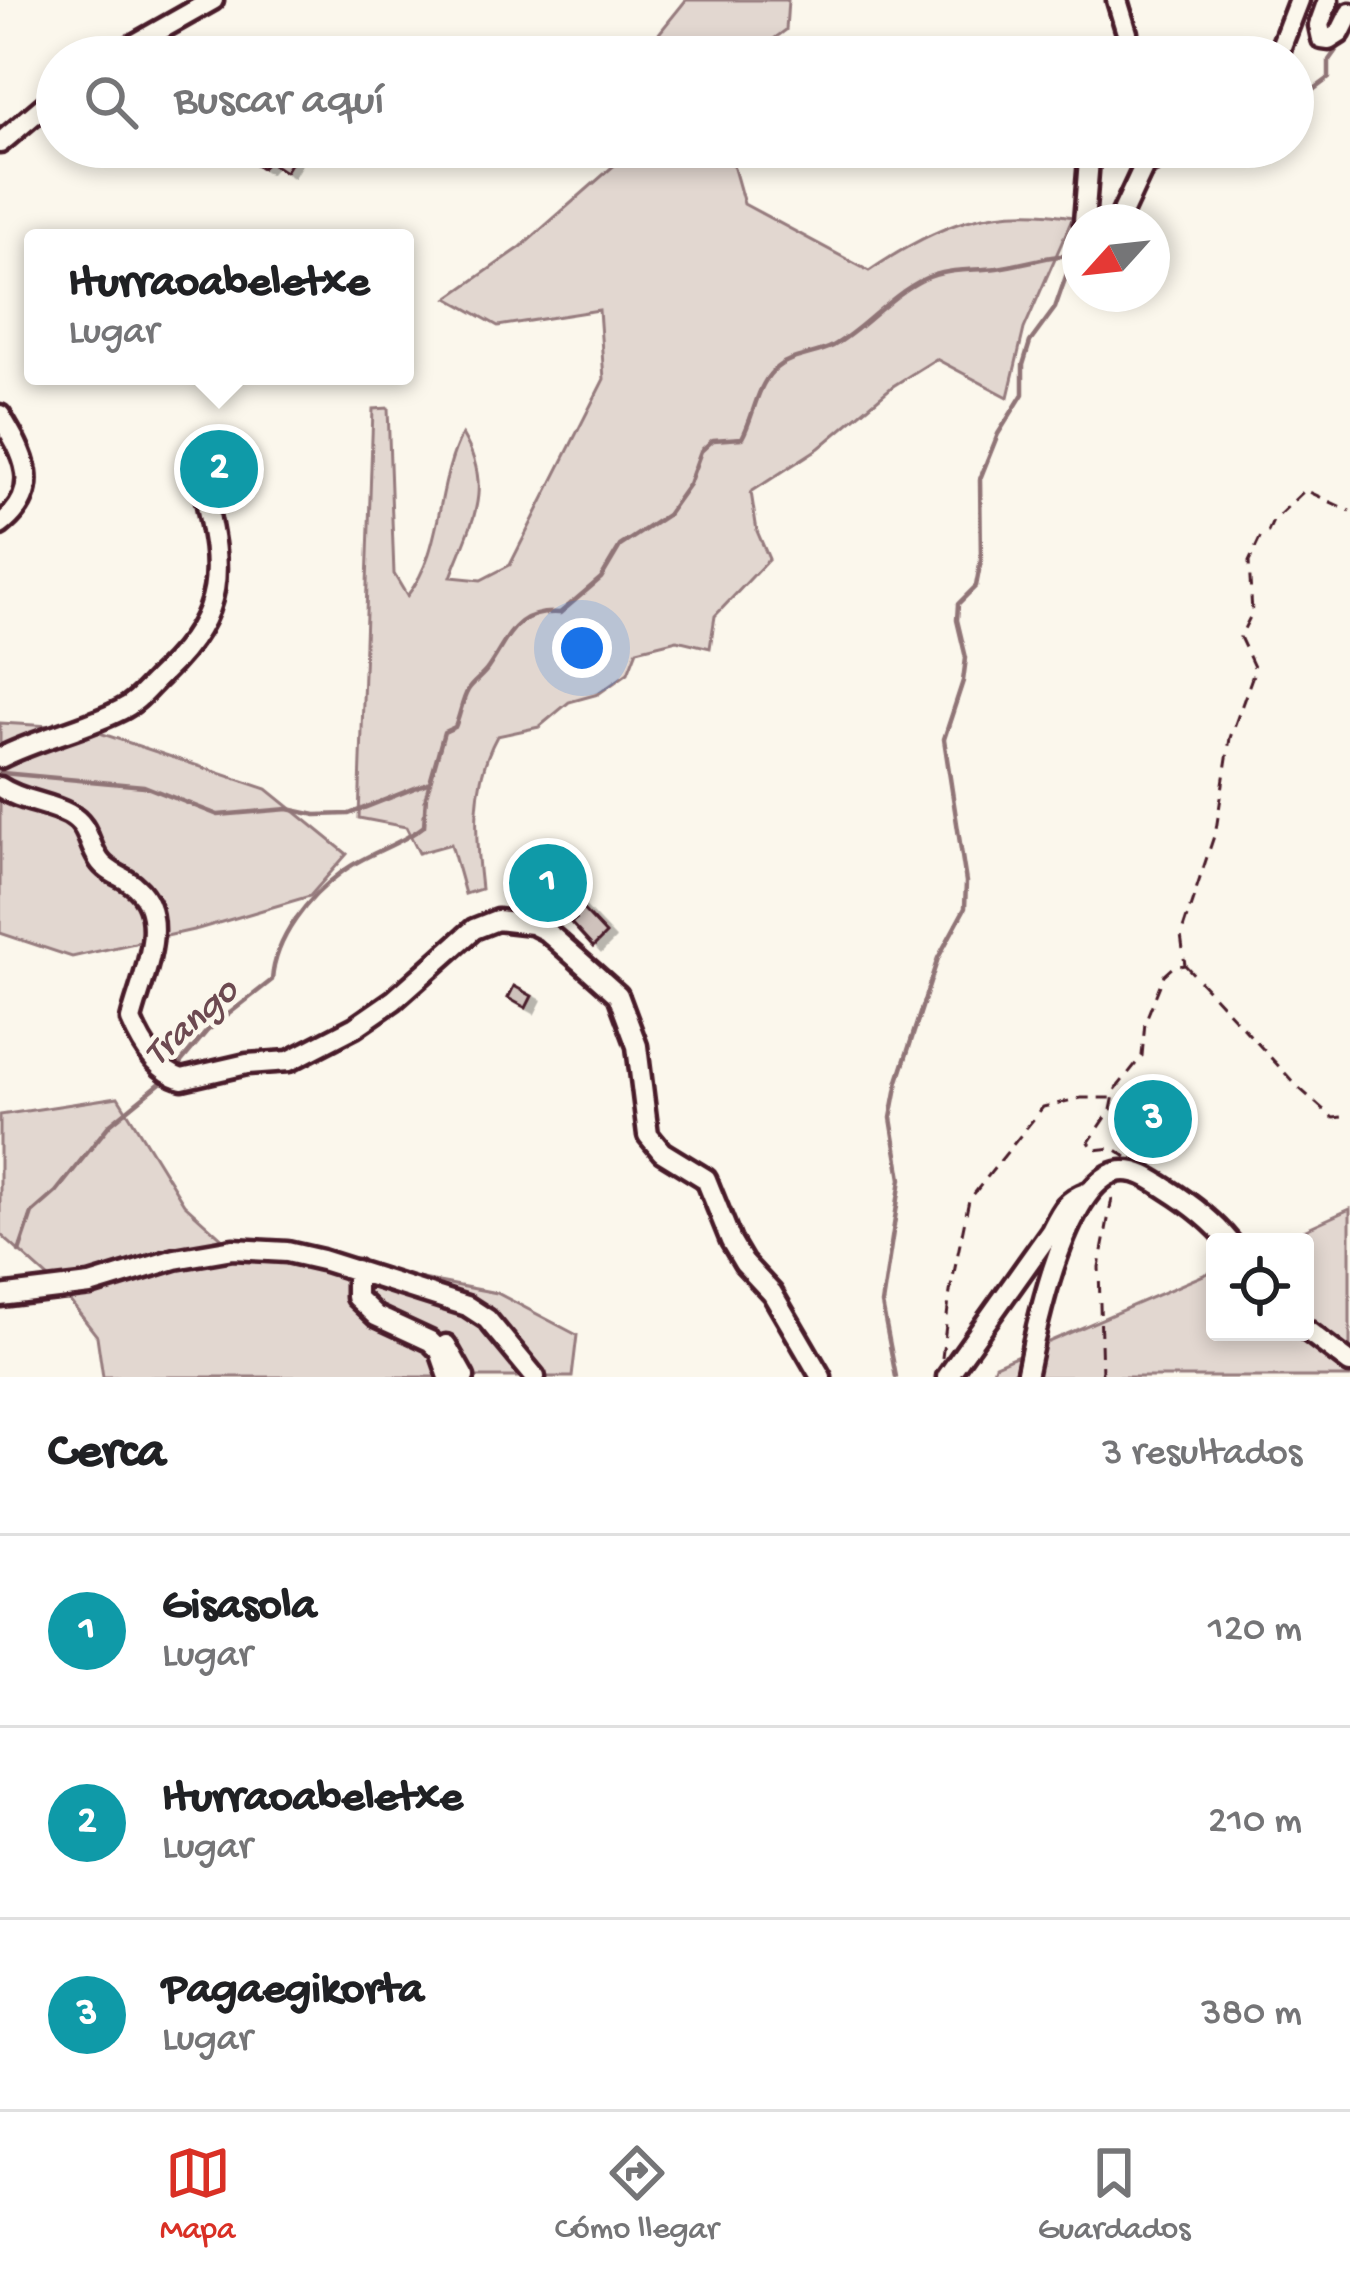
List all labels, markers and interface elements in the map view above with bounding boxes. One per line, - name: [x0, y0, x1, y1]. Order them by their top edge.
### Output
- search box: [36, 36, 1314, 168]
- icon: search: [78, 69, 144, 135]
- text: Buscar aquí: [174, 76, 384, 129]
- north arrow: [1062, 204, 1170, 312]
- popup: [24, 229, 414, 385]
- text: Iturraoabeletxe: [69, 258, 369, 311]
- text: Lugar: [69, 311, 159, 357]
- pin: 2: [180, 424, 258, 514]
- your location: [552, 618, 612, 678]
- pin: 1: [509, 838, 587, 928]
- water label: Trango: [136, 969, 251, 1079]
- pin: 3: [1114, 1074, 1192, 1164]
- map controls: [1206, 1233, 1314, 1341]
- button: locate: [1206, 1233, 1314, 1341]
- text: Cerca: [48, 1425, 166, 1485]
- text: 3 resultados: [1102, 1432, 1302, 1478]
- text: Gisasola: [162, 1581, 317, 1634]
- text: 1: [79, 1608, 95, 1654]
- text: 120 m: [1208, 1608, 1302, 1654]
- text: Lugar: [162, 1634, 252, 1680]
- text: Iturraoabeletxe: [162, 1773, 463, 1826]
- text: 2: [77, 1800, 97, 1846]
- text: 210 m: [1208, 1800, 1302, 1846]
- text: Lugar: [162, 1826, 252, 1872]
- text: Pagaegikorta: [162, 1965, 424, 2018]
- text: 3: [77, 1992, 97, 2038]
- text: 380 m: [1201, 1992, 1302, 2038]
- text: Lugar: [162, 2018, 252, 2064]
- tab: Mapa: [160, 2140, 235, 2250]
- tab: Cómo llegar: [555, 2140, 718, 2250]
- tab: Guardados: [1038, 2140, 1190, 2250]

